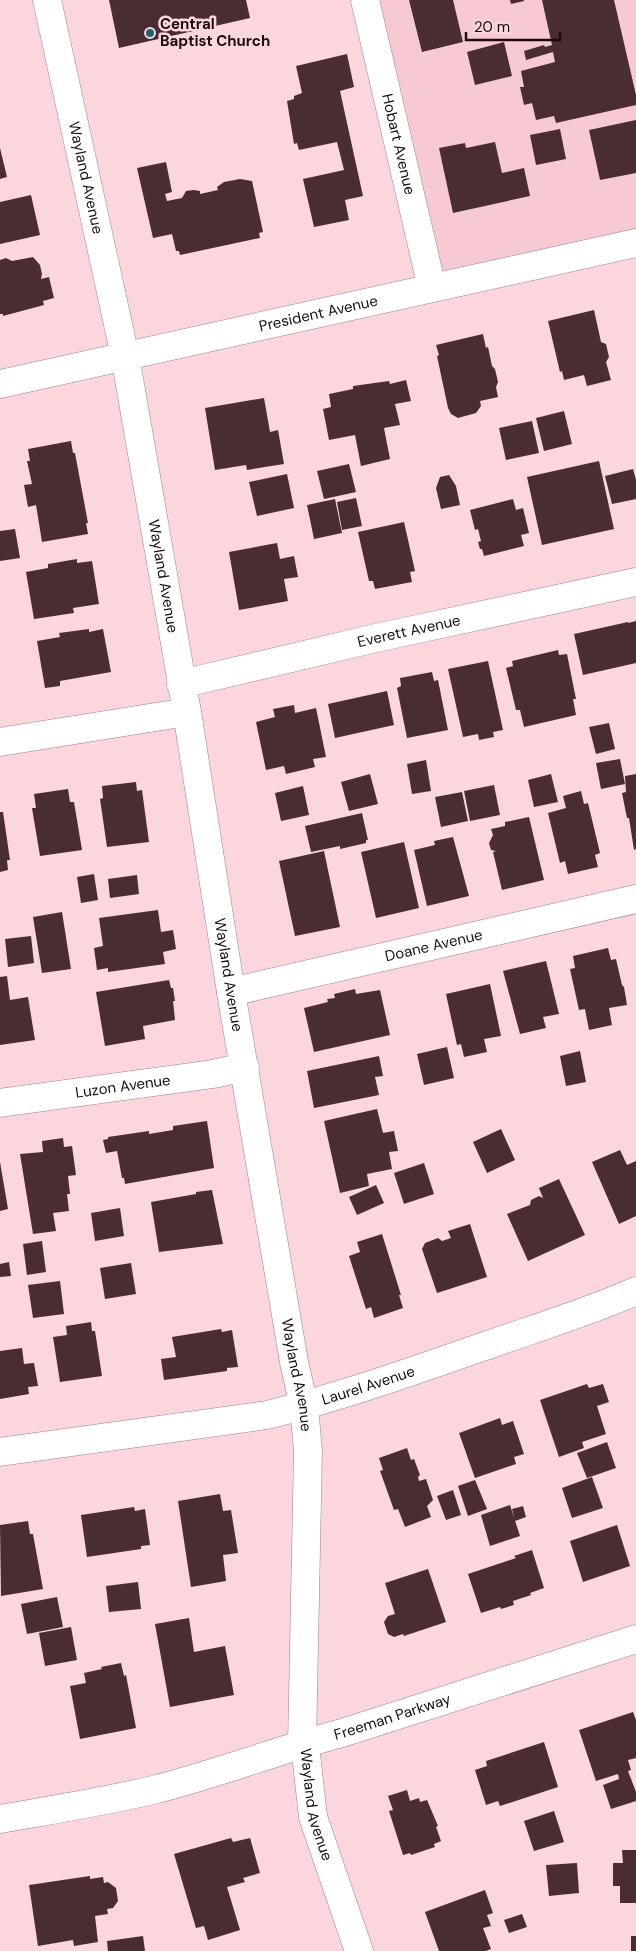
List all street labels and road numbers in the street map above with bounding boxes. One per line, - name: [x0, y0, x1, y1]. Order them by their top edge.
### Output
- street label: Hobart Avenue: [377, 92, 420, 197]
- street label: Wayland Avenue: [64, 120, 108, 236]
- street label: President Avenue: [257, 291, 380, 336]
- street label: Wayland Avenue: [144, 518, 183, 634]
- street label: Everett Avenue: [355, 610, 462, 652]
- street label: Wayland Avenue: [210, 917, 248, 1033]
- street label: Doane Avenue: [383, 925, 484, 966]
- street label: Luzon Avenue: [74, 1070, 172, 1103]
- street label: Wayland Avenue: [277, 1317, 316, 1432]
- street label: Laurel Avenue: [319, 1361, 417, 1410]
- street label: Freeman Parkway: [332, 1689, 454, 1745]
- street label: Wayland Avenue: [295, 1747, 337, 1864]

